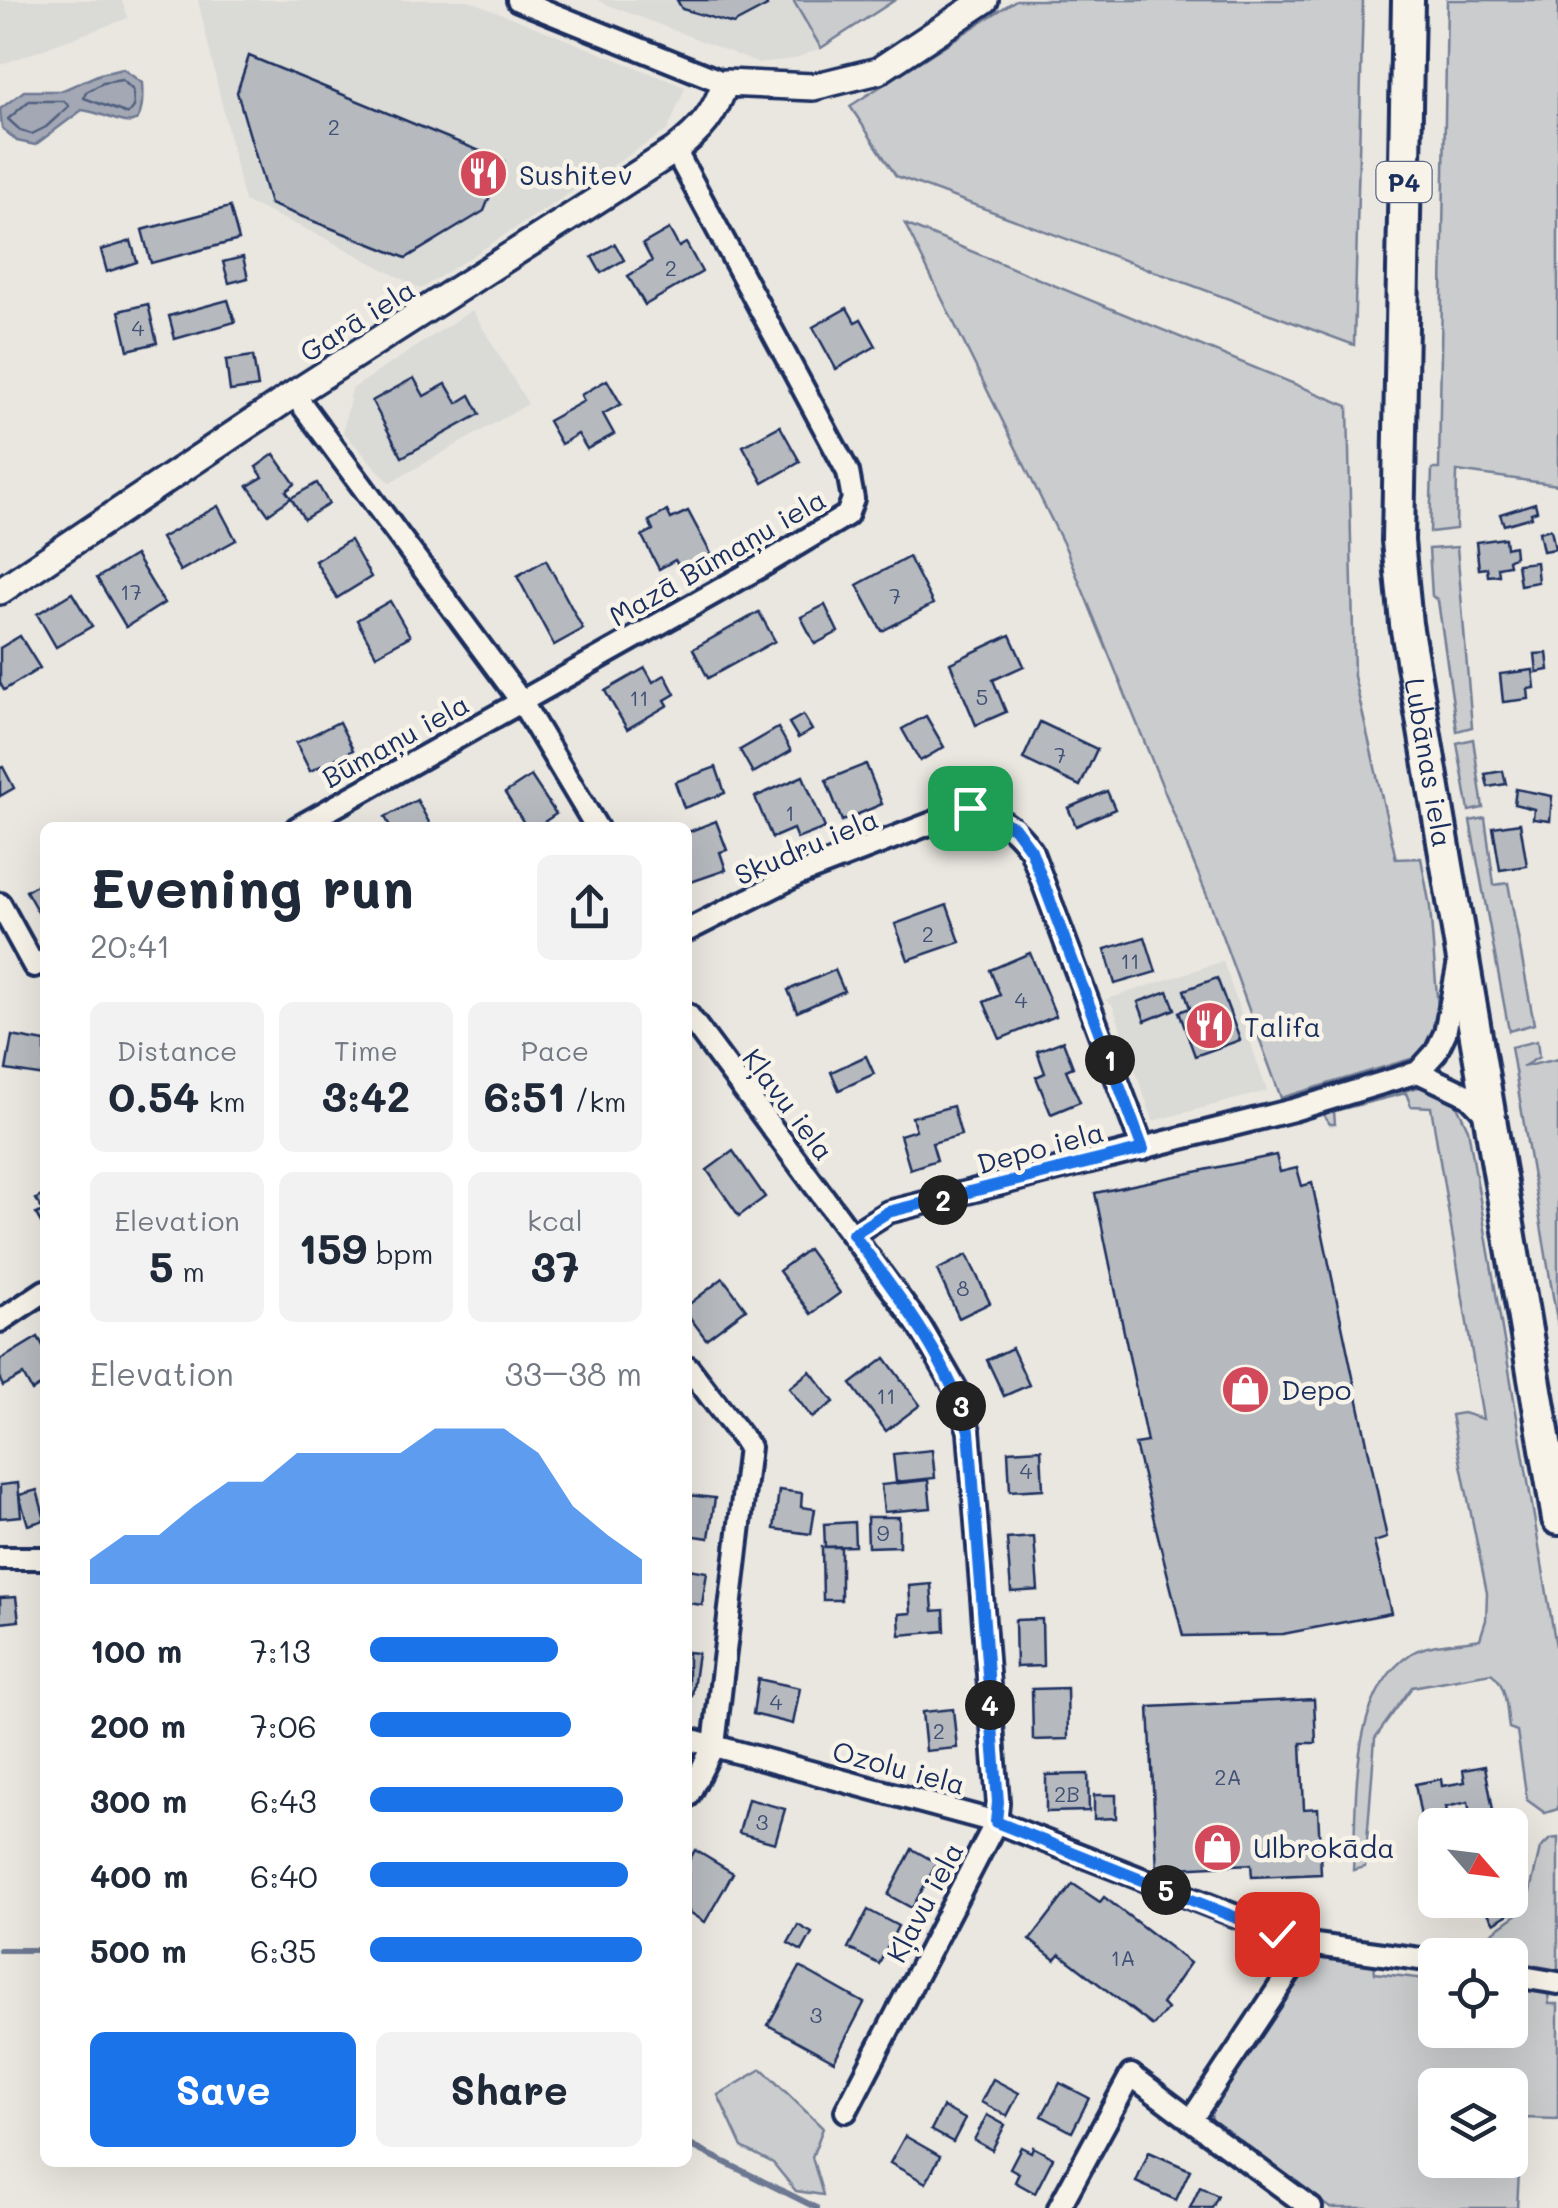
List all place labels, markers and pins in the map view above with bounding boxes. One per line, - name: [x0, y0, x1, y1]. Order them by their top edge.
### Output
- restaurant icon: Sushitev: [458, 148, 510, 200]
- place label: Sushitev: [519, 156, 633, 192]
- pin: [928, 766, 1013, 851]
- restaurant icon: Talifa: [1183, 1000, 1235, 1052]
- place label: Talifa: [1244, 1008, 1321, 1044]
- pin: 1: [1085, 1035, 1135, 1085]
- pin: 2: [918, 1175, 968, 1225]
- shop icon: Depo: [1220, 1363, 1272, 1415]
- place label: Depo: [1281, 1371, 1351, 1407]
- pin: 3: [936, 1381, 986, 1431]
- pin: 4: [965, 1680, 1015, 1730]
- shop icon: Ulbrokāda: [1192, 1821, 1244, 1873]
- place label: Ulbrokāda: [1253, 1829, 1395, 1865]
- pin: 5: [1141, 1865, 1191, 1915]
- pin: [1235, 1892, 1320, 1977]

